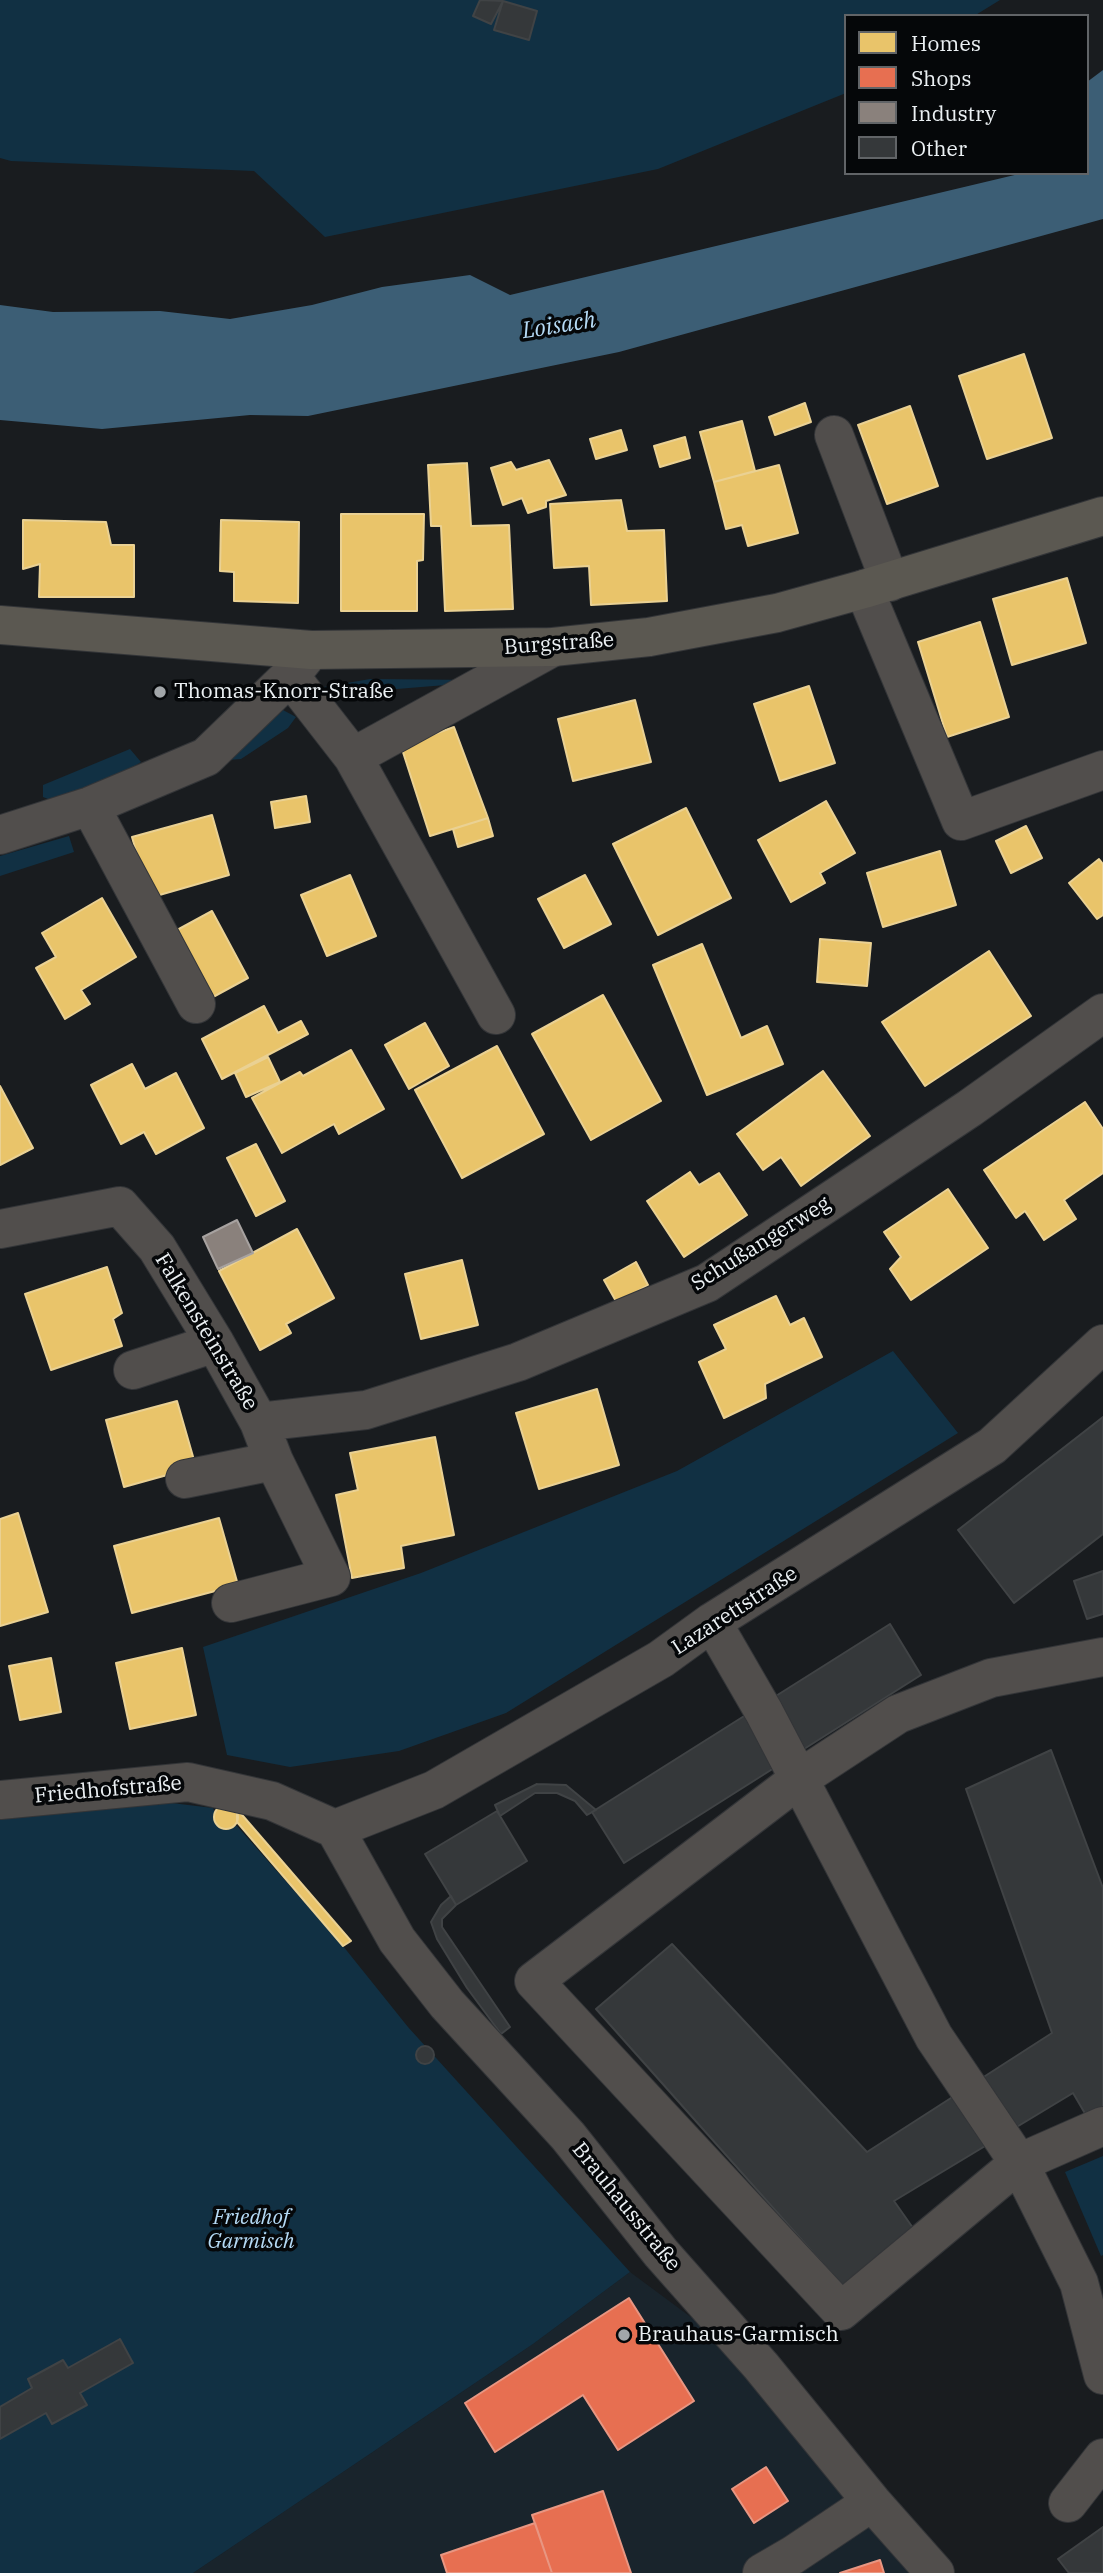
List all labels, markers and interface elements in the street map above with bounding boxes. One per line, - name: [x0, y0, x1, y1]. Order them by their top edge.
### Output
- legend: [844, 14, 1089, 175]
- text: Homes: [911, 29, 981, 57]
- text: Shops: [911, 64, 971, 92]
- text: Industry: [911, 99, 996, 127]
- text: Other: [911, 134, 967, 162]
- water label: Loisach: [520, 307, 598, 345]
- street label: Burgstraße: [503, 628, 615, 660]
- place label: Thomas-Knorr-Straße: [174, 679, 394, 705]
- marker: Thomas-Knorr-Straße: [152, 684, 168, 700]
- street label: Schußangerweg: [687, 1191, 835, 1297]
- street label: Falkensteinstraße: [149, 1249, 263, 1415]
- street label: Lazarettstraße: [668, 1561, 802, 1661]
- street label: Friedhofstraße: [33, 1771, 183, 1809]
- street label: Brauhausstraße: [566, 2138, 686, 2276]
- park label: Friedhof Garmisch: [207, 2205, 295, 2255]
- place label: Brauhaus-Garmisch: [638, 2322, 839, 2348]
- marker: Brauhaus-Garmisch: [616, 2327, 632, 2343]

